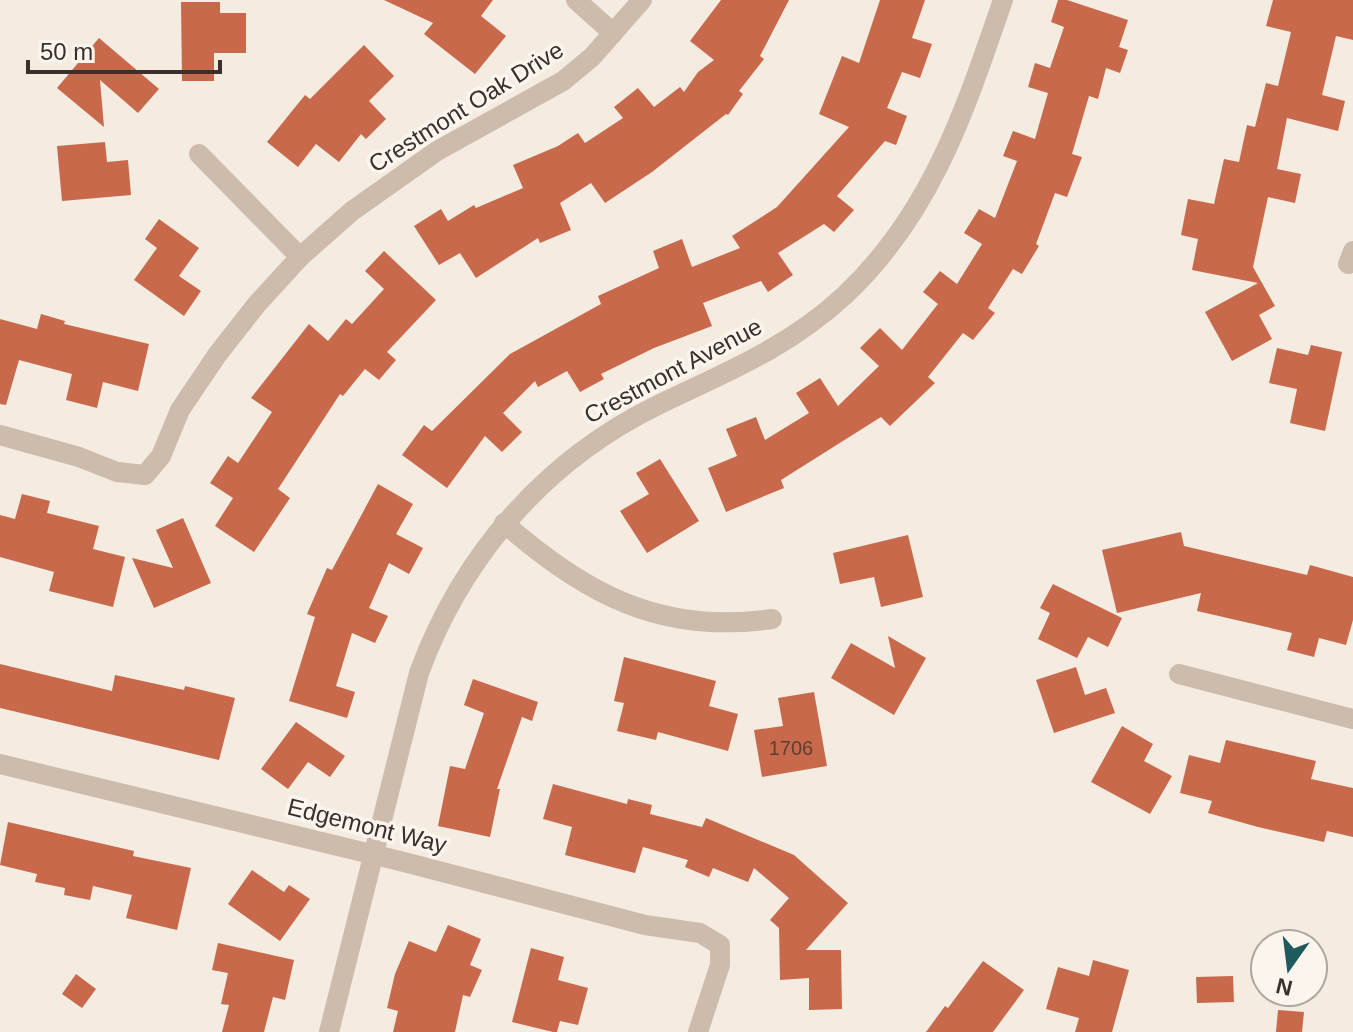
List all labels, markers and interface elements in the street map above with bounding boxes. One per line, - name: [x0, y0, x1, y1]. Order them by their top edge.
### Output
- scale bar: [28, 24, 220, 74]
- street label: Crestmont Oak Drive: [364, 36, 568, 177]
- text: 50 m: [40, 38, 93, 65]
- street label: Crestmont Avenue: [579, 312, 766, 429]
- house number: 1706: [769, 737, 813, 759]
- street label: Edgemont Way: [285, 793, 450, 858]
- north arrow: [1249, 928, 1329, 1008]
- text: N: [1274, 973, 1295, 1001]

